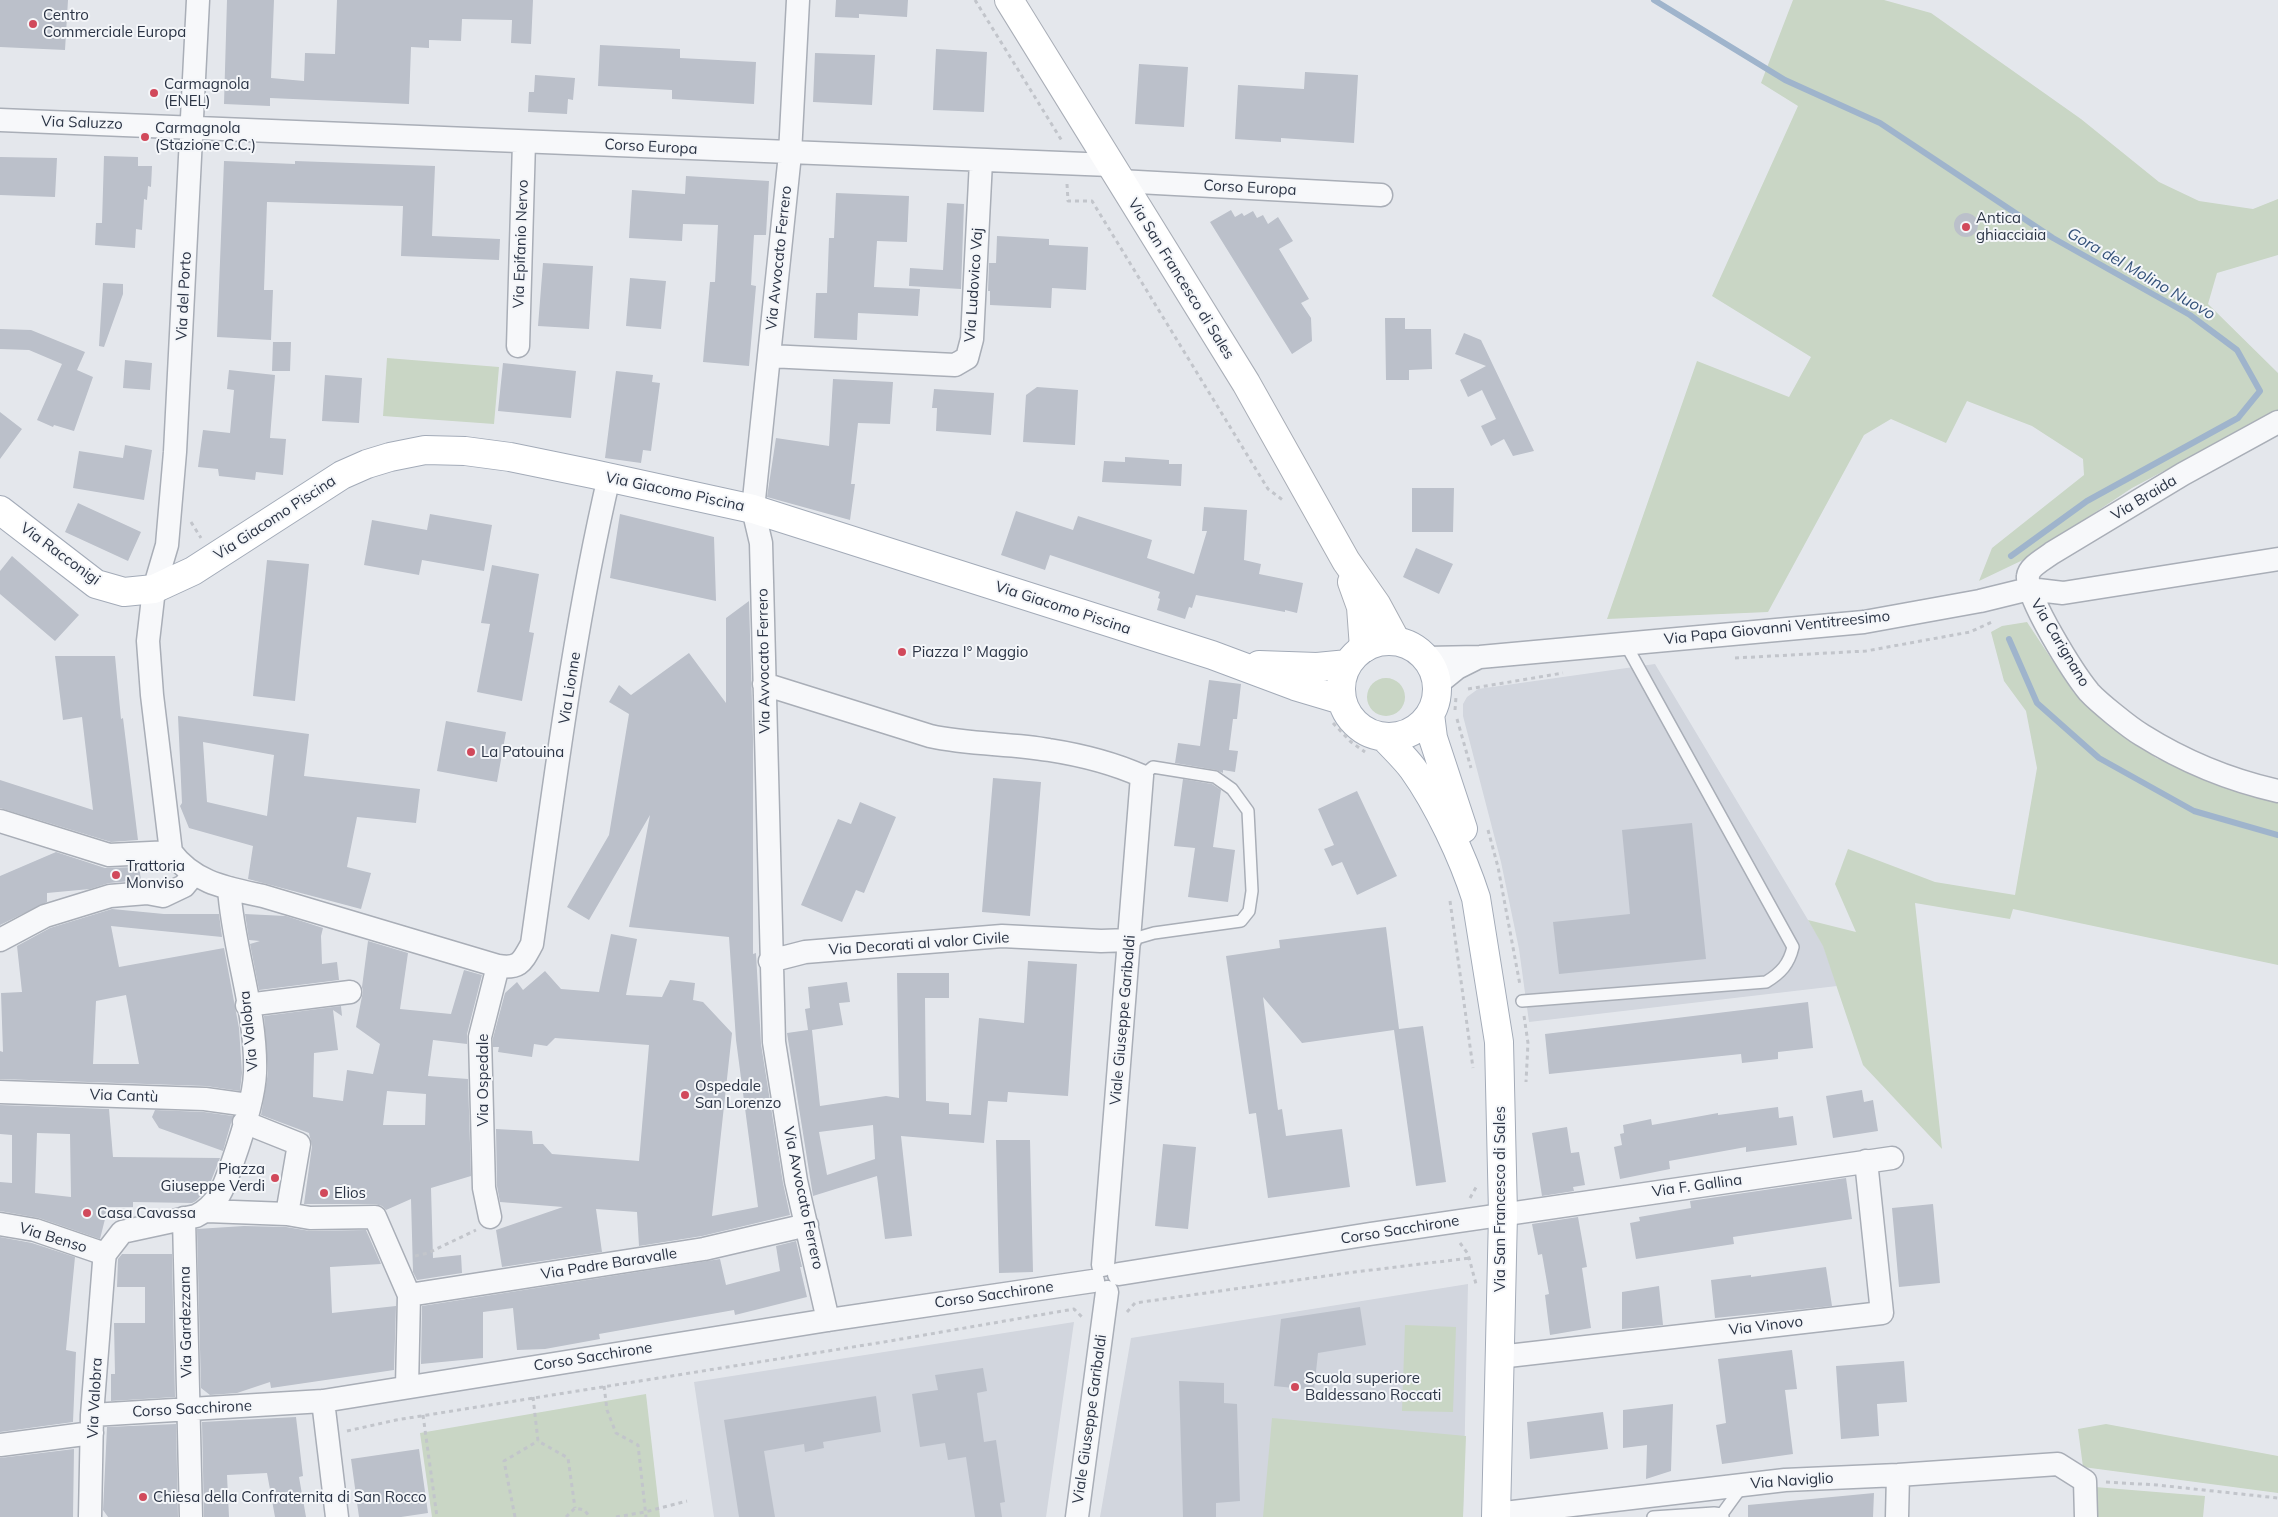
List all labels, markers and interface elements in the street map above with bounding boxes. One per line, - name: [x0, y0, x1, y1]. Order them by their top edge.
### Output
- place label: Centro Commerciale Europa: [43, 6, 186, 41]
- marker: Centro Commerciale Europa: [27, 18, 39, 30]
- place label: Carmagnola (ENEL): [164, 75, 250, 110]
- marker: Carmagnola (ENEL): [148, 87, 160, 99]
- street label: Via Saluzzo: [41, 113, 123, 133]
- place label: Carmagnola (Stazione C.C.): [155, 119, 256, 154]
- marker: Carmagnola (Stazione C.C.): [139, 131, 151, 143]
- street label: Corso Europa: [604, 136, 698, 158]
- street label: Corso Europa: [1203, 177, 1297, 199]
- street label: Via Epifanio Nervo: [510, 179, 532, 309]
- street label: Via Avvocato Ferrero: [762, 185, 796, 331]
- street label: Via San Francesco di Sales: [1124, 195, 1238, 363]
- place label: Antica ghiacciaia: [1976, 209, 2046, 244]
- marker: Antica ghiacciaia: [1960, 221, 1972, 233]
- water label: Gora del Molino Nuovo: [2064, 224, 2218, 324]
- street label: Via Ludovico Vaj: [961, 227, 987, 343]
- street label: Via del Porto: [173, 251, 195, 341]
- street label: Via Giacomo Piscina: [604, 468, 746, 516]
- street label: Via Braida: [2108, 471, 2180, 525]
- street label: Via Giacomo Piscina: [211, 472, 339, 564]
- street label: Via Racconigi: [17, 519, 103, 589]
- street label: Via Giacomo Piscina: [993, 578, 1133, 638]
- street label: Via Avvocato Ferrero: [754, 588, 774, 734]
- street label: Via Carignano: [2027, 596, 2093, 690]
- street label: Via Papa Giovanni Ventitreesimo: [1663, 607, 1891, 649]
- place label: Piazza I° Maggio: [912, 643, 1028, 661]
- marker: Piazza I° Maggio: [896, 646, 908, 658]
- street label: Via Lionne: [555, 651, 585, 725]
- place label: La Patouina: [481, 743, 564, 761]
- marker: La Patouina: [465, 746, 477, 758]
- place label: Trattoria Monviso: [126, 857, 185, 892]
- marker: Trattoria Monviso: [110, 869, 122, 881]
- street label: Via Decorati al valor Civile: [828, 929, 1010, 959]
- street label: Viale Giuseppe Garibaldi: [1107, 934, 1139, 1106]
- street label: Via Valobra: [236, 990, 262, 1072]
- street label: Via Ospedale: [474, 1034, 492, 1126]
- place label: Ospedale San Lorenzo: [695, 1077, 781, 1112]
- street label: Via Cantù: [89, 1086, 159, 1106]
- marker: Ospedale San Lorenzo: [679, 1089, 691, 1101]
- street label: Via San Francesco di Sales: [1491, 1106, 1509, 1292]
- street label: Via Avvocato Ferrero: [779, 1125, 827, 1271]
- place label: Piazza Giuseppe Verdi: [160, 1160, 265, 1195]
- street label: Via F. Gallina: [1651, 1171, 1743, 1201]
- marker: Piazza Giuseppe Verdi: [269, 1172, 281, 1184]
- place label: Elios: [334, 1184, 366, 1202]
- marker: Elios: [318, 1187, 330, 1199]
- place label: Casa Cavassa: [97, 1204, 196, 1222]
- marker: Casa Cavassa: [81, 1207, 93, 1219]
- street label: Corso Sacchirone: [1339, 1212, 1461, 1248]
- street label: Via Benso: [17, 1219, 89, 1257]
- street label: Via Padre Baravalle: [540, 1244, 678, 1284]
- street label: Via Gardezzana: [176, 1266, 196, 1378]
- street label: Corso Sacchirone: [933, 1278, 1055, 1312]
- street label: Via Vinovo: [1728, 1313, 1804, 1339]
- street label: Viale Giuseppe Garibaldi: [1069, 1333, 1111, 1505]
- street label: Corso Sacchirone: [532, 1339, 654, 1375]
- street label: Via Valobra: [84, 1357, 106, 1439]
- place label: Scuola superiore Baldessano Roccati: [1305, 1369, 1441, 1404]
- marker: Scuola superiore Baldessano Roccati: [1289, 1381, 1301, 1393]
- street label: Corso Sacchirone: [132, 1397, 252, 1421]
- street label: Via Naviglio: [1750, 1469, 1834, 1493]
- place label: Chiesa della Confraternita di San Rocco: [153, 1488, 427, 1506]
- marker: Chiesa della Confraternita di San Rocco: [137, 1491, 149, 1503]

